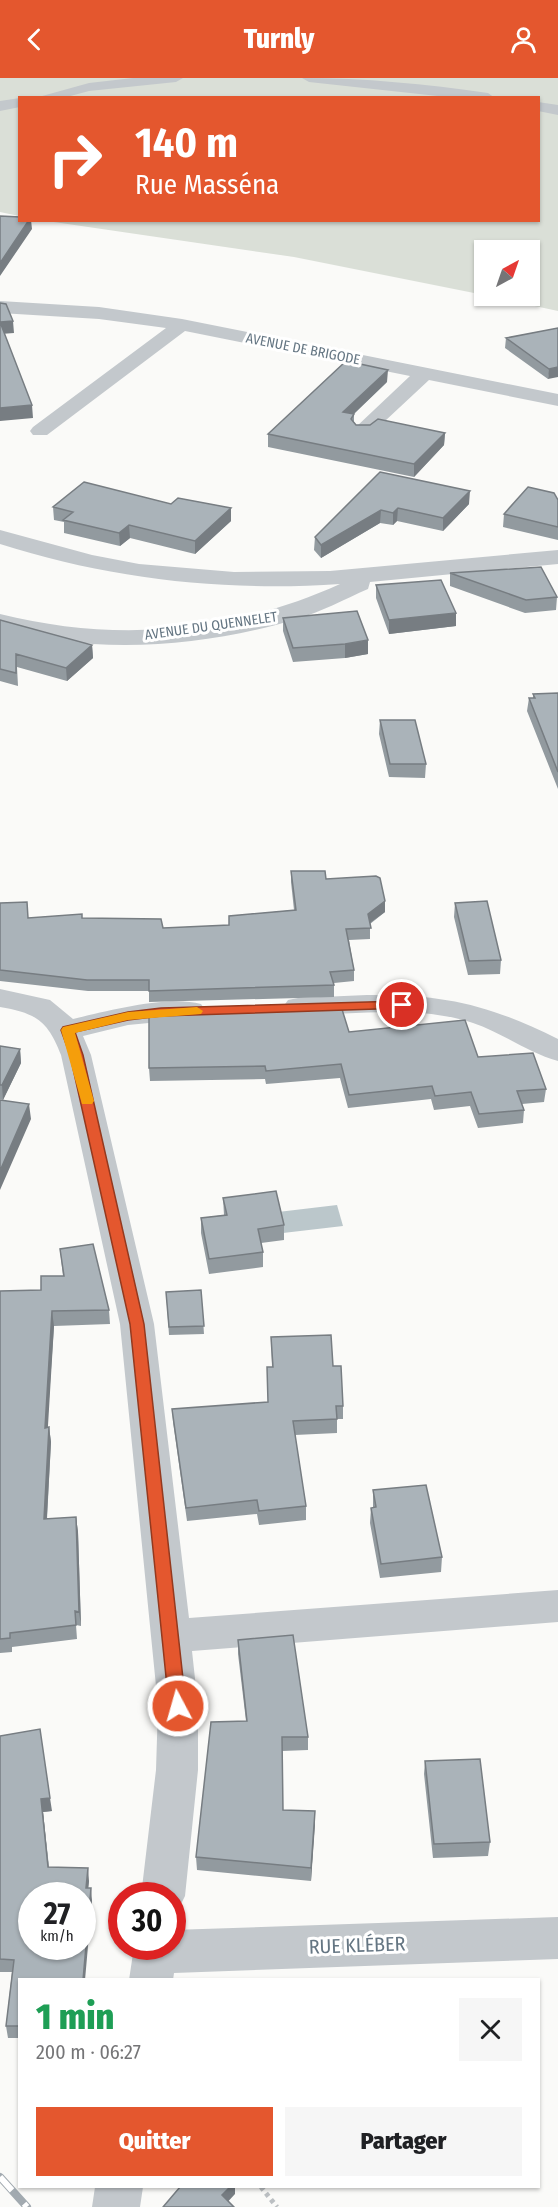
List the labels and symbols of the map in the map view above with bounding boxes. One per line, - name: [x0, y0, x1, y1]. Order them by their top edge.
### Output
- north arrow: [474, 240, 540, 306]
- street label: AVENUE DE BRIGODE: [244, 330, 362, 368]
- street label: AVENUE DU QUENNELET: [144, 608, 279, 644]
- pin: [376, 979, 427, 1030]
- position arrow: [146, 1674, 210, 1738]
- speed limit sign: 30: [108, 1882, 186, 1960]
- street label: RUE KLÉBER: [308, 1931, 406, 1959]

